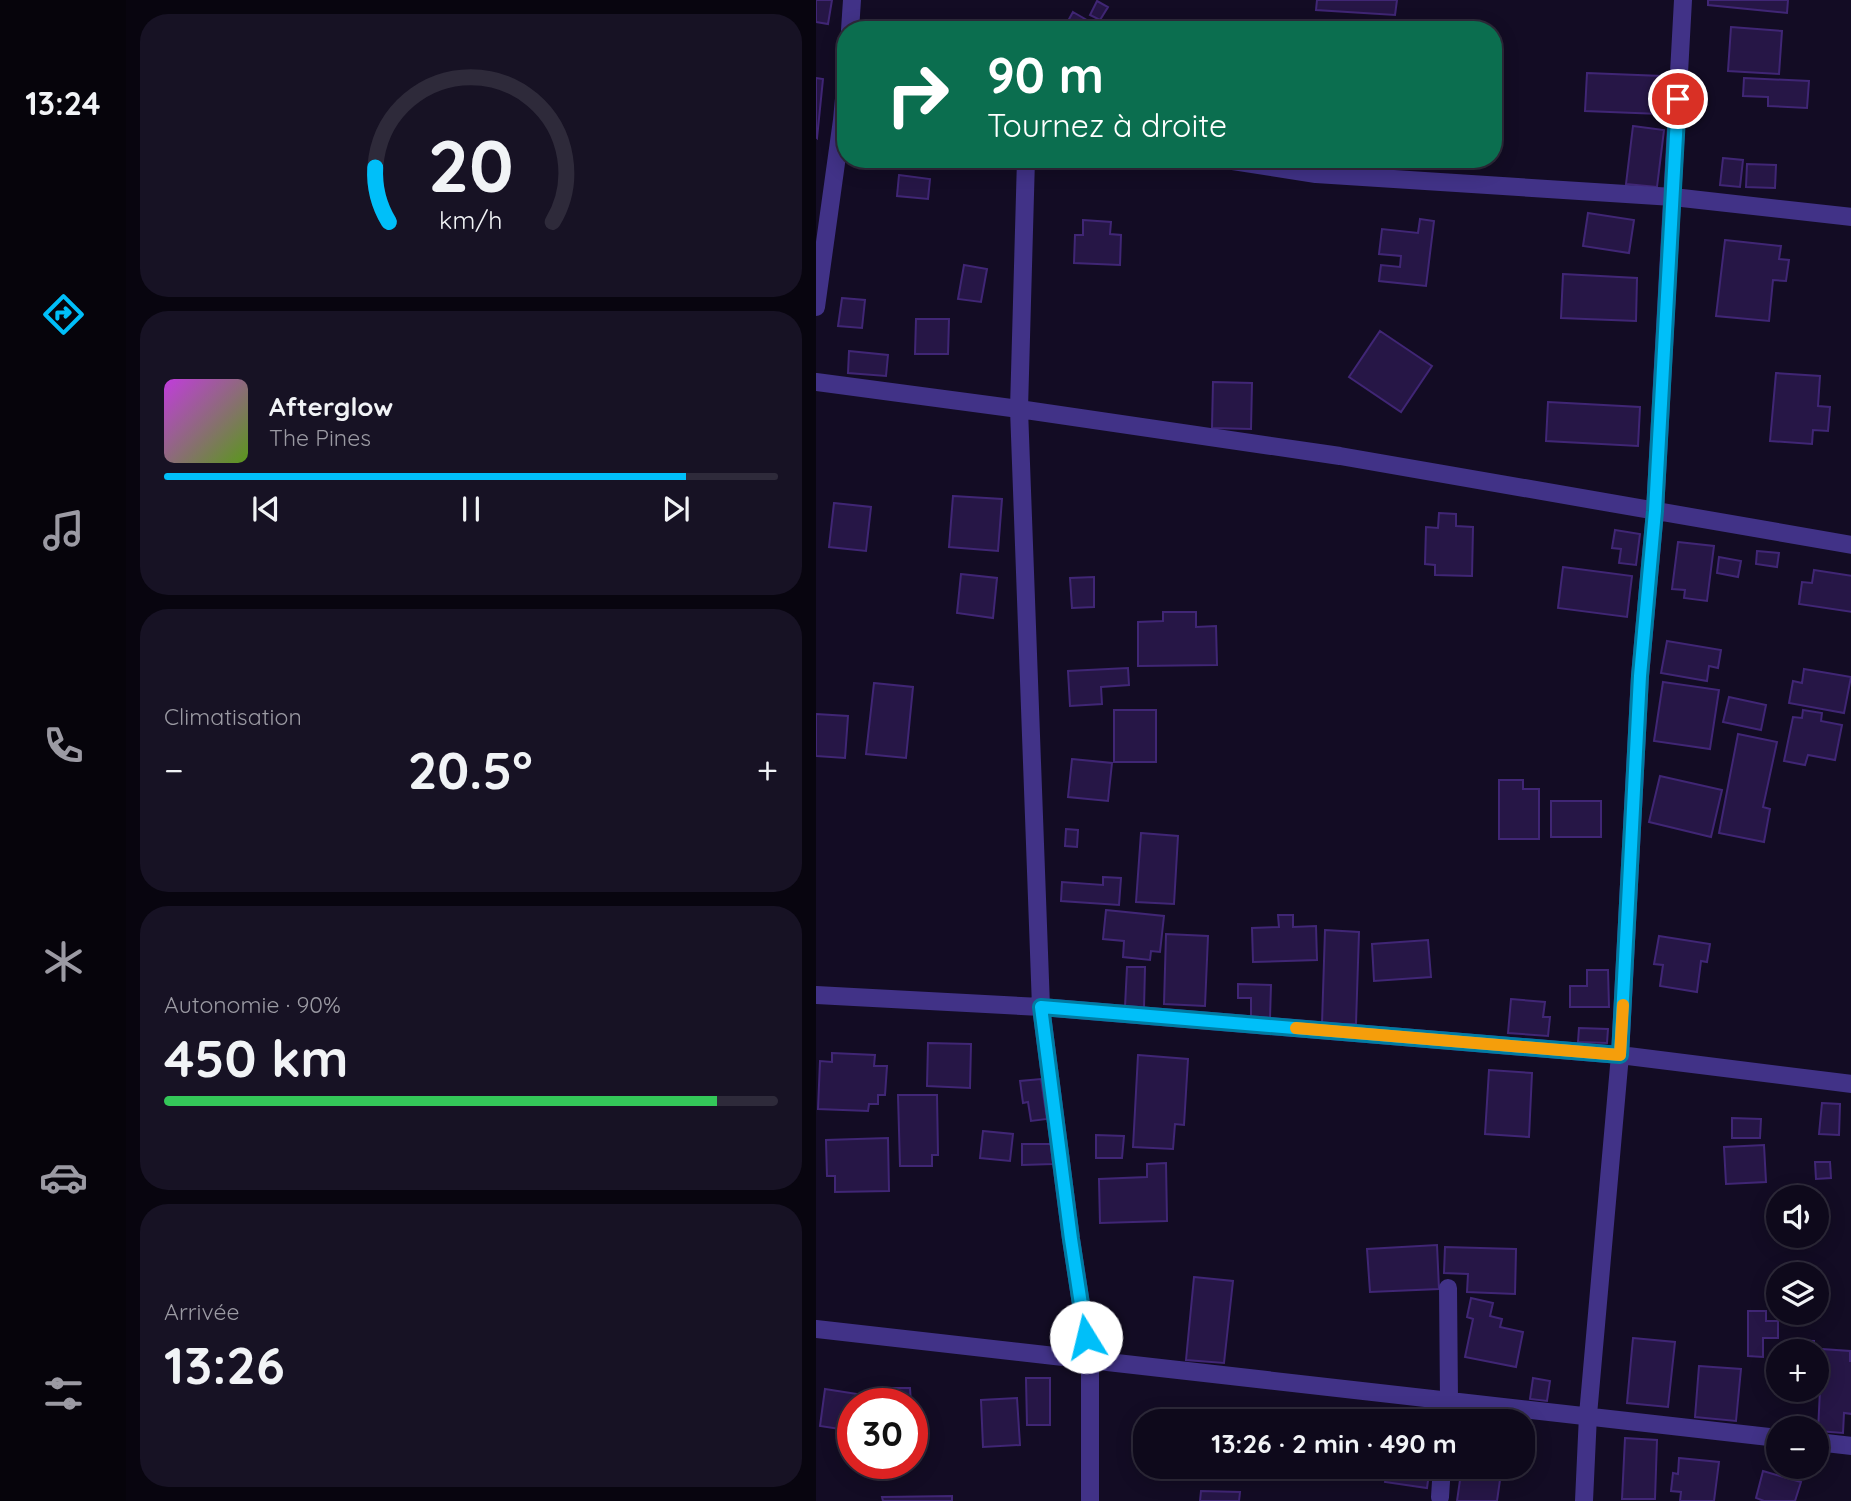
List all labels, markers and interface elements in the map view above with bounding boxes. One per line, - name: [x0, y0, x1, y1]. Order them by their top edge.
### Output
- text: 90 m: [987, 44, 1104, 105]
- icon: right: [872, 49, 963, 140]
- pin: [1648, 69, 1708, 129]
- icon: arrive: [1659, 80, 1697, 118]
- text: 13:24: [25, 83, 101, 123]
- text: Tournez à droite: [987, 105, 1227, 145]
- text: 20: [428, 119, 514, 210]
- text: km/h: [439, 204, 503, 235]
- icon: directions: [39, 290, 88, 339]
- text: Afterglow: [269, 390, 393, 423]
- text: The Pines: [269, 423, 371, 452]
- icon: previous: [247, 490, 285, 528]
- icon: pause: [452, 490, 490, 528]
- icon: next: [657, 490, 695, 528]
- icon: music: [39, 506, 88, 555]
- text: Climatisation: [164, 702, 302, 731]
- icon: phone: [39, 721, 88, 770]
- text: 20.5°: [408, 737, 533, 802]
- text: −: [164, 746, 184, 794]
- text: +: [757, 746, 778, 794]
- icon: climate: [39, 937, 88, 986]
- text: Autonomie · 90%: [164, 990, 341, 1019]
- text: 450 km: [164, 1025, 349, 1090]
- icon: car: [39, 1153, 88, 1202]
- map controls: [1766, 1185, 1829, 1479]
- button: sound: [1766, 1185, 1829, 1248]
- button: layers: [1766, 1262, 1829, 1325]
- text: Arrivée: [164, 1297, 240, 1326]
- position arrow: [1049, 1300, 1123, 1374]
- text: 13:26: [164, 1332, 285, 1397]
- button: +: [1766, 1339, 1829, 1402]
- icon: filters: [39, 1369, 88, 1418]
- speed limit sign: 30: [837, 1388, 928, 1479]
- button: −: [1766, 1416, 1829, 1479]
- text: 13:26 · 2 min · 490 m: [1211, 1427, 1457, 1460]

